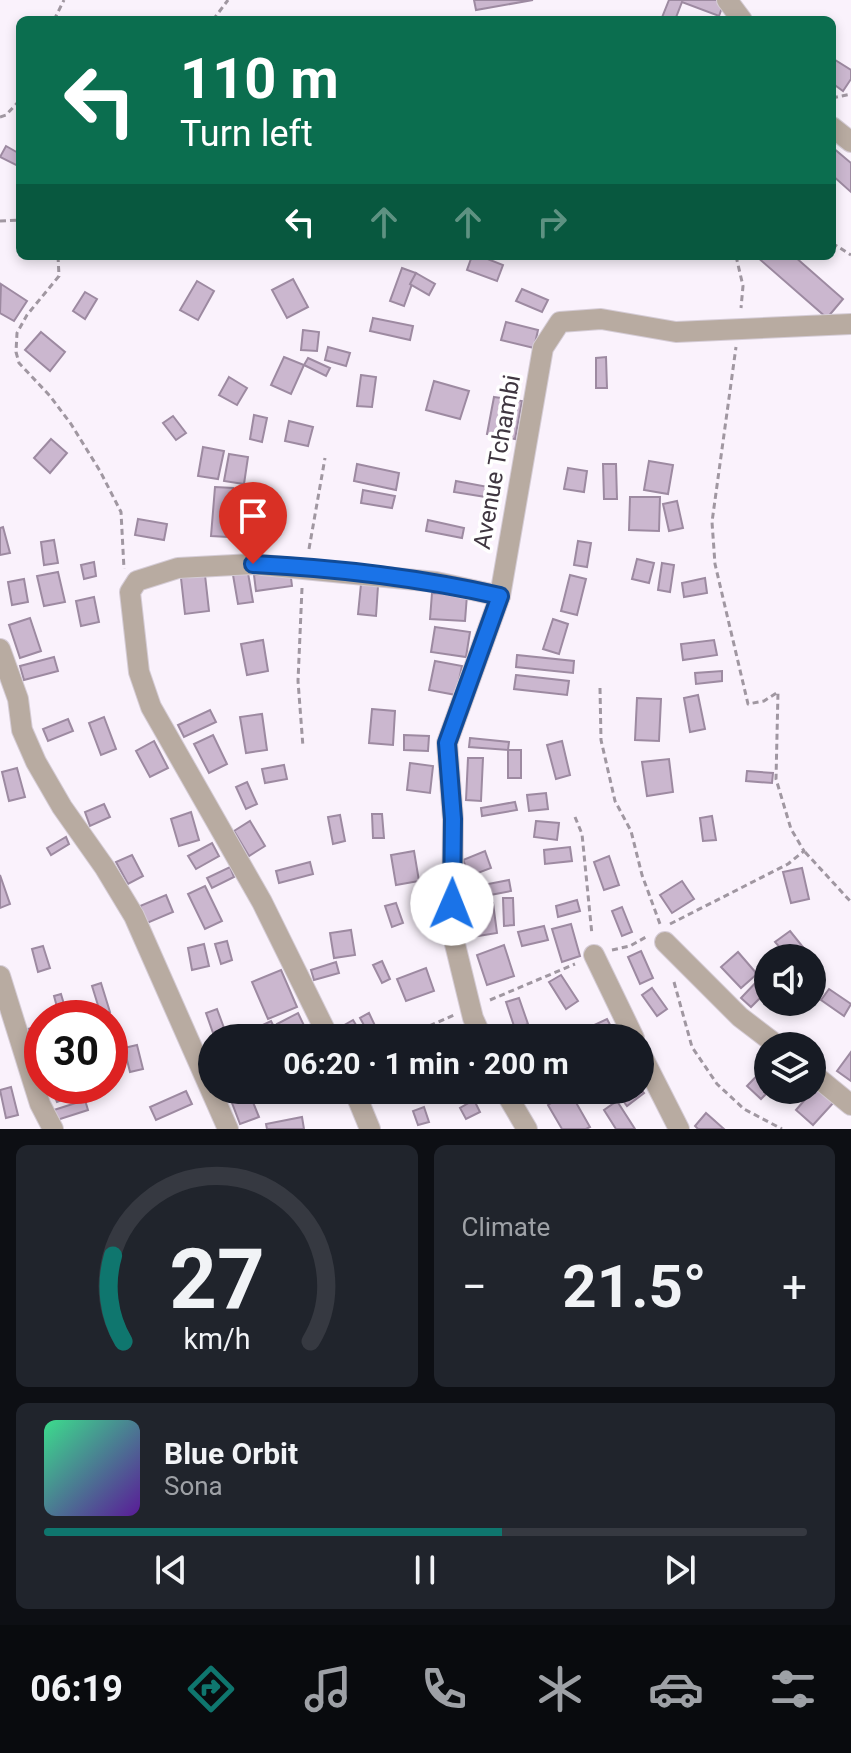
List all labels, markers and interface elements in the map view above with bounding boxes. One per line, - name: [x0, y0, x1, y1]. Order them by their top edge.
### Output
- text: 110 m: [180, 46, 339, 112]
- icon: left: [48, 48, 152, 152]
- text: Turn left: [180, 113, 313, 155]
- icon: left: [278, 200, 322, 244]
- icon: ahead: [362, 200, 406, 244]
- icon: ahead: [446, 200, 490, 244]
- icon: right: [530, 200, 574, 244]
- street label: Avenue Tchambi: [468, 373, 526, 551]
- pin: [219, 482, 287, 564]
- icon: arrive: [231, 494, 275, 538]
- position arrow: [410, 862, 494, 946]
- map controls: [754, 944, 826, 1104]
- button: sound: [754, 944, 826, 1016]
- speed limit sign: 30: [24, 1000, 128, 1104]
- button: layers: [754, 1032, 826, 1104]
- text: 06:20 · 1 min · 200 m: [283, 1046, 569, 1081]
- text: Climate: [462, 1212, 550, 1242]
- text: 27: [169, 1231, 264, 1328]
- text: 21.5°: [562, 1251, 706, 1322]
- text: −: [462, 1261, 487, 1313]
- text: +: [782, 1261, 807, 1313]
- text: km/h: [183, 1322, 250, 1356]
- text: Blue Orbit: [164, 1436, 298, 1471]
- text: Sona: [164, 1471, 223, 1501]
- icon: previous: [149, 1548, 193, 1592]
- icon: pause: [403, 1548, 447, 1592]
- icon: next: [658, 1548, 702, 1592]
- icon: directions: [183, 1661, 239, 1717]
- icon: music: [300, 1661, 356, 1717]
- icon: phone: [416, 1661, 472, 1717]
- icon: climate: [532, 1661, 588, 1717]
- icon: car: [648, 1661, 704, 1717]
- icon: filters: [765, 1661, 821, 1717]
- text: 06:19: [30, 1668, 123, 1710]

